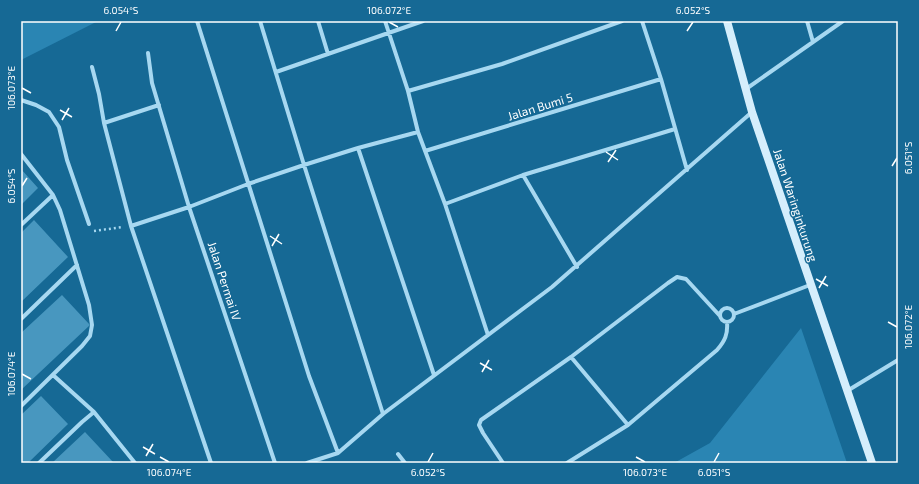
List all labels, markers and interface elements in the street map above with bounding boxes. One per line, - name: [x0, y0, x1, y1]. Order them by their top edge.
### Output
- text: 6.054°S: [104, 4, 139, 16]
- text: 106.072°E: [367, 4, 411, 16]
- text: 6.052°S: [676, 4, 711, 16]
- text: 106.073°E: [5, 66, 17, 110]
- street label: Jalan Bumi 5: [506, 89, 574, 123]
- text: 6.051°S: [902, 141, 914, 174]
- street label: Jalan Waringinkurung: [771, 147, 821, 263]
- text: 6.054°S: [5, 168, 17, 203]
- street label: Jalan Permai IV: [206, 240, 245, 323]
- text: 106.072°E: [902, 305, 914, 349]
- text: 106.074°E: [5, 351, 17, 396]
- text: 106.074°E: [147, 466, 192, 478]
- text: 6.052°S: [411, 466, 446, 478]
- text: 106.073°E: [623, 466, 667, 478]
- text: 6.051°S: [698, 466, 731, 478]

